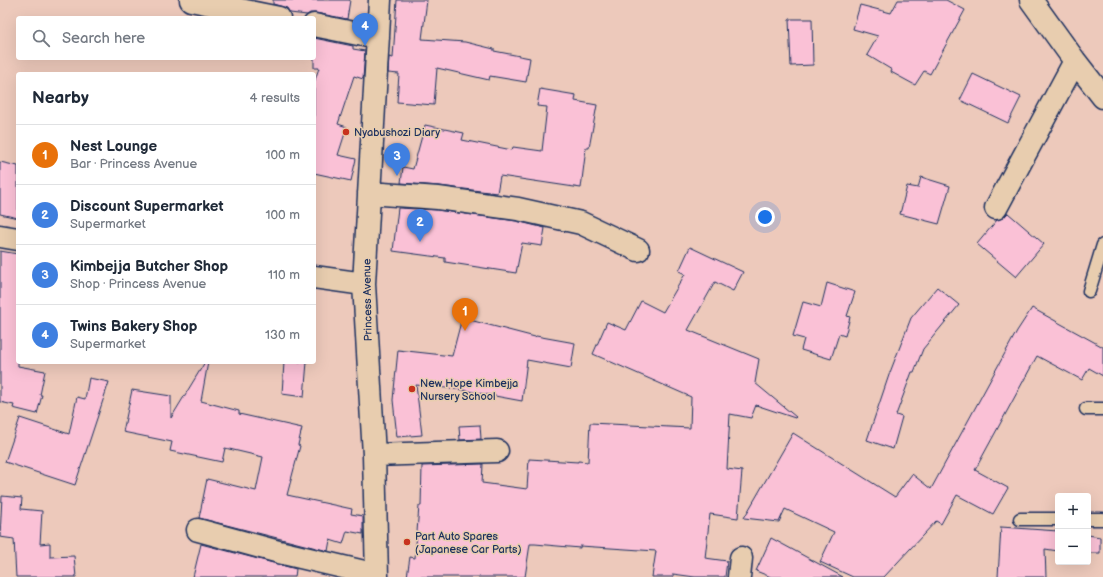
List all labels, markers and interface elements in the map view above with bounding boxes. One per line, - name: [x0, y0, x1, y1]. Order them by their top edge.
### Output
- pin: 4: [352, 13, 378, 46]
- search box: [16, 16, 316, 60]
- icon: search: [30, 27, 52, 49]
- text: Search here: [62, 29, 145, 48]
- text: Nearby: [32, 88, 89, 108]
- text: 4 results: [250, 90, 300, 106]
- place label: Nyabushozi Diary: [354, 126, 440, 139]
- marker: Nyabushozi Diary: [341, 127, 351, 137]
- text: Nest Lounge: [70, 137, 157, 156]
- pin: 3: [384, 143, 410, 176]
- text: 1: [42, 147, 48, 163]
- text: 100 m: [265, 147, 300, 163]
- text: Bar · Princess Avenue: [70, 156, 197, 172]
- text: Discount Supermarket: [70, 197, 223, 216]
- text: 2: [41, 207, 49, 223]
- text: 100 m: [265, 207, 300, 223]
- your location: [755, 207, 775, 227]
- pin: 2: [407, 209, 433, 242]
- text: Supermarket: [70, 216, 146, 232]
- text: Kimbejja Butcher Shop: [70, 257, 228, 276]
- street label: Princess Avenue: [360, 258, 375, 342]
- text: 3: [41, 267, 49, 283]
- text: 110 m: [268, 267, 300, 283]
- text: Shop · Princess Avenue: [70, 276, 206, 292]
- pin: 1: [452, 298, 478, 331]
- text: Twins Bakery Shop: [70, 317, 197, 336]
- text: 4: [41, 327, 49, 343]
- text: 130 m: [265, 327, 300, 343]
- text: Supermarket: [70, 336, 146, 352]
- place label: New Hope Kimbejja Nursery School: [420, 377, 518, 403]
- marker: New Hope Kimbejja Nursery School: [407, 384, 417, 394]
- map controls: [1055, 493, 1091, 565]
- button: +: [1055, 493, 1091, 529]
- button: −: [1055, 529, 1091, 565]
- place label: Part Auto Spares (Japanese Car Parts): [415, 530, 522, 556]
- marker: Part Auto Spares (Japanese Car Parts): [402, 537, 412, 547]

